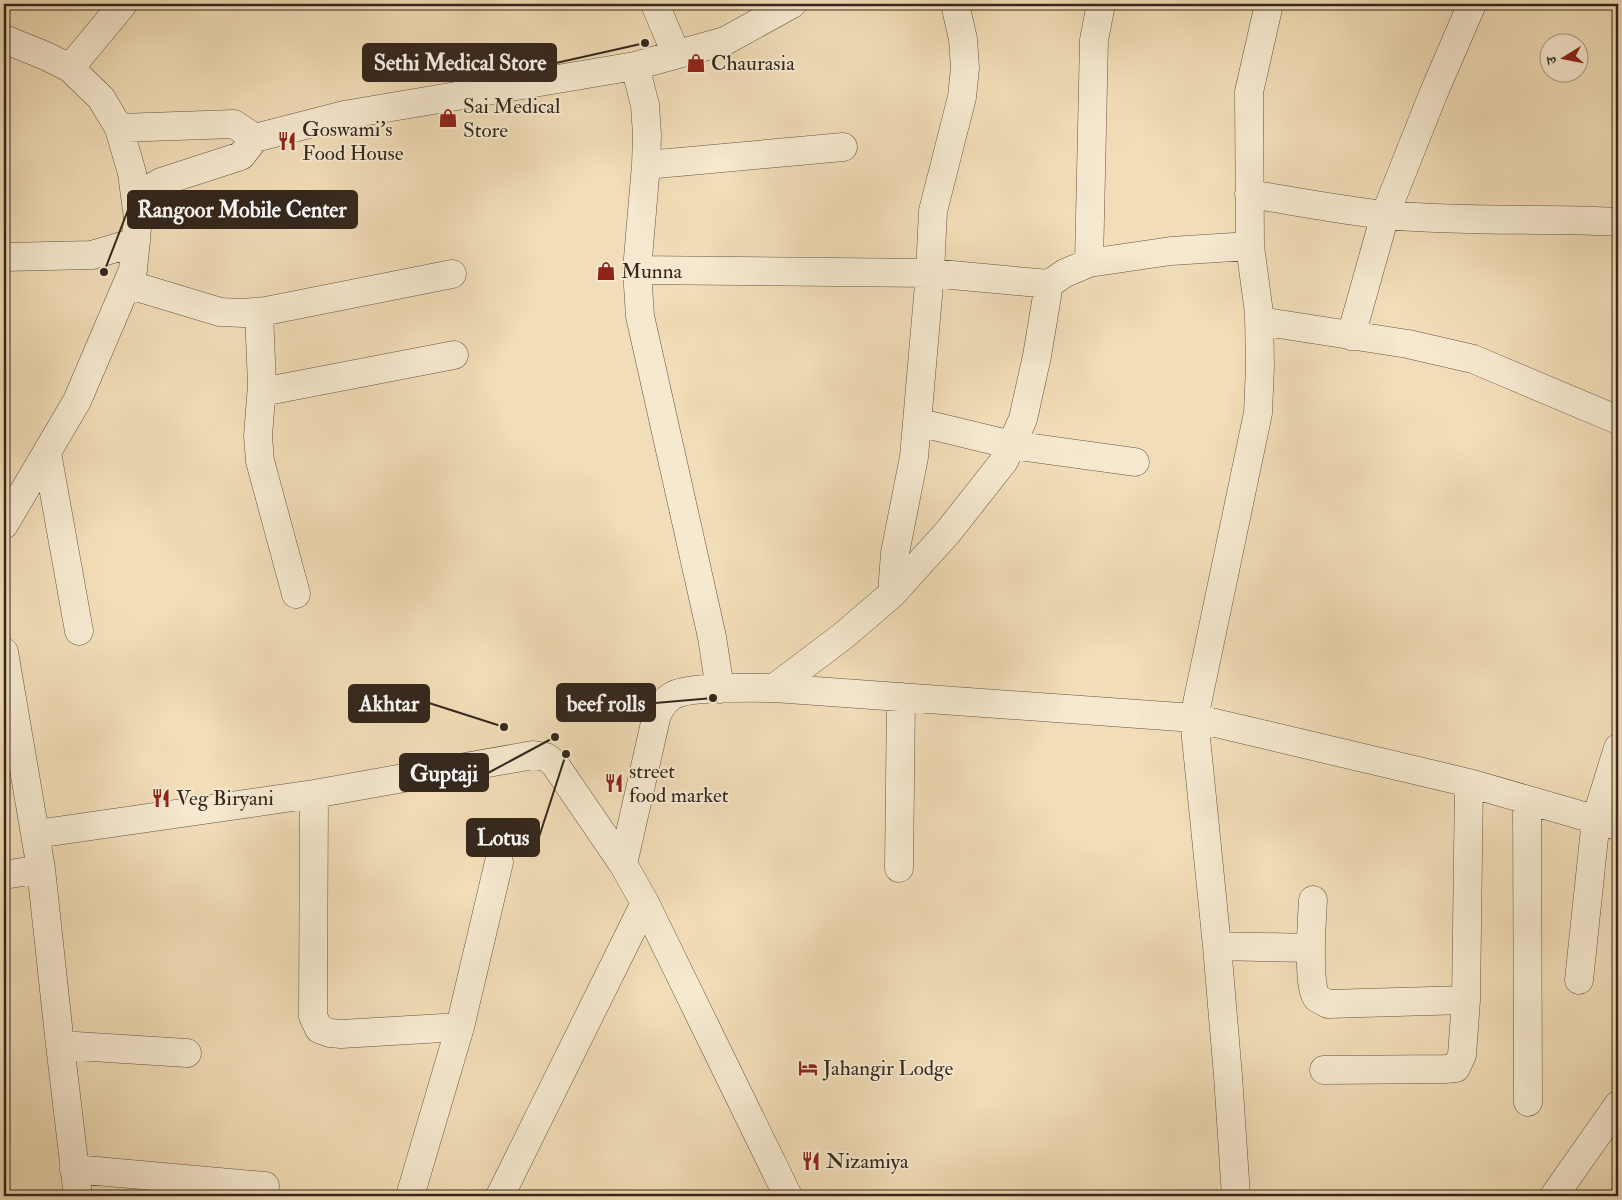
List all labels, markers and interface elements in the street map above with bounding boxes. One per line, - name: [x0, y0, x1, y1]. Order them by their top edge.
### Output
- north arrow: [1540, 32, 1590, 82]
- callout: Sethi Medical Store: [363, 44, 556, 81]
- text: Sethi Medical Store: [374, 49, 547, 77]
- place label: Chaurasia: [711, 50, 795, 77]
- shop icon: Chaurasia: [685, 52, 707, 74]
- text: उ: [1543, 54, 1561, 66]
- place label: Sai Medical Store: [463, 93, 561, 144]
- shop icon: Sai Medical Store: [437, 107, 459, 129]
- place label: Goswami's Food House: [302, 116, 404, 167]
- restaurant icon: Goswami's Food House: [276, 130, 298, 152]
- callout: Rangoor Mobile Center: [128, 191, 357, 228]
- text: Rangoor Mobile Center: [137, 196, 348, 225]
- place label: Munna: [621, 258, 683, 285]
- shop icon: Munna: [595, 260, 617, 282]
- callout: beef rolls: [557, 684, 655, 721]
- callout: Akhtar: [349, 685, 429, 722]
- text: Akhtar: [358, 690, 420, 718]
- text: beef rolls: [566, 690, 646, 718]
- callout: Guptaji: [400, 754, 488, 791]
- place label: street food market: [629, 758, 729, 809]
- text: Guptaji: [410, 760, 478, 789]
- restaurant icon: street food market: [603, 772, 625, 794]
- place label: Veg Biryani: [176, 785, 274, 812]
- restaurant icon: Veg Biryani: [150, 787, 172, 809]
- callout: Lotus: [467, 819, 539, 856]
- text: Lotus: [477, 824, 530, 852]
- place label: Jahangir Lodge: [822, 1055, 953, 1082]
- hotel icon: Jahangir Lodge: [797, 1057, 819, 1079]
- place label: Nizamiya: [826, 1148, 909, 1175]
- restaurant icon: Nizamiya: [800, 1150, 822, 1172]

